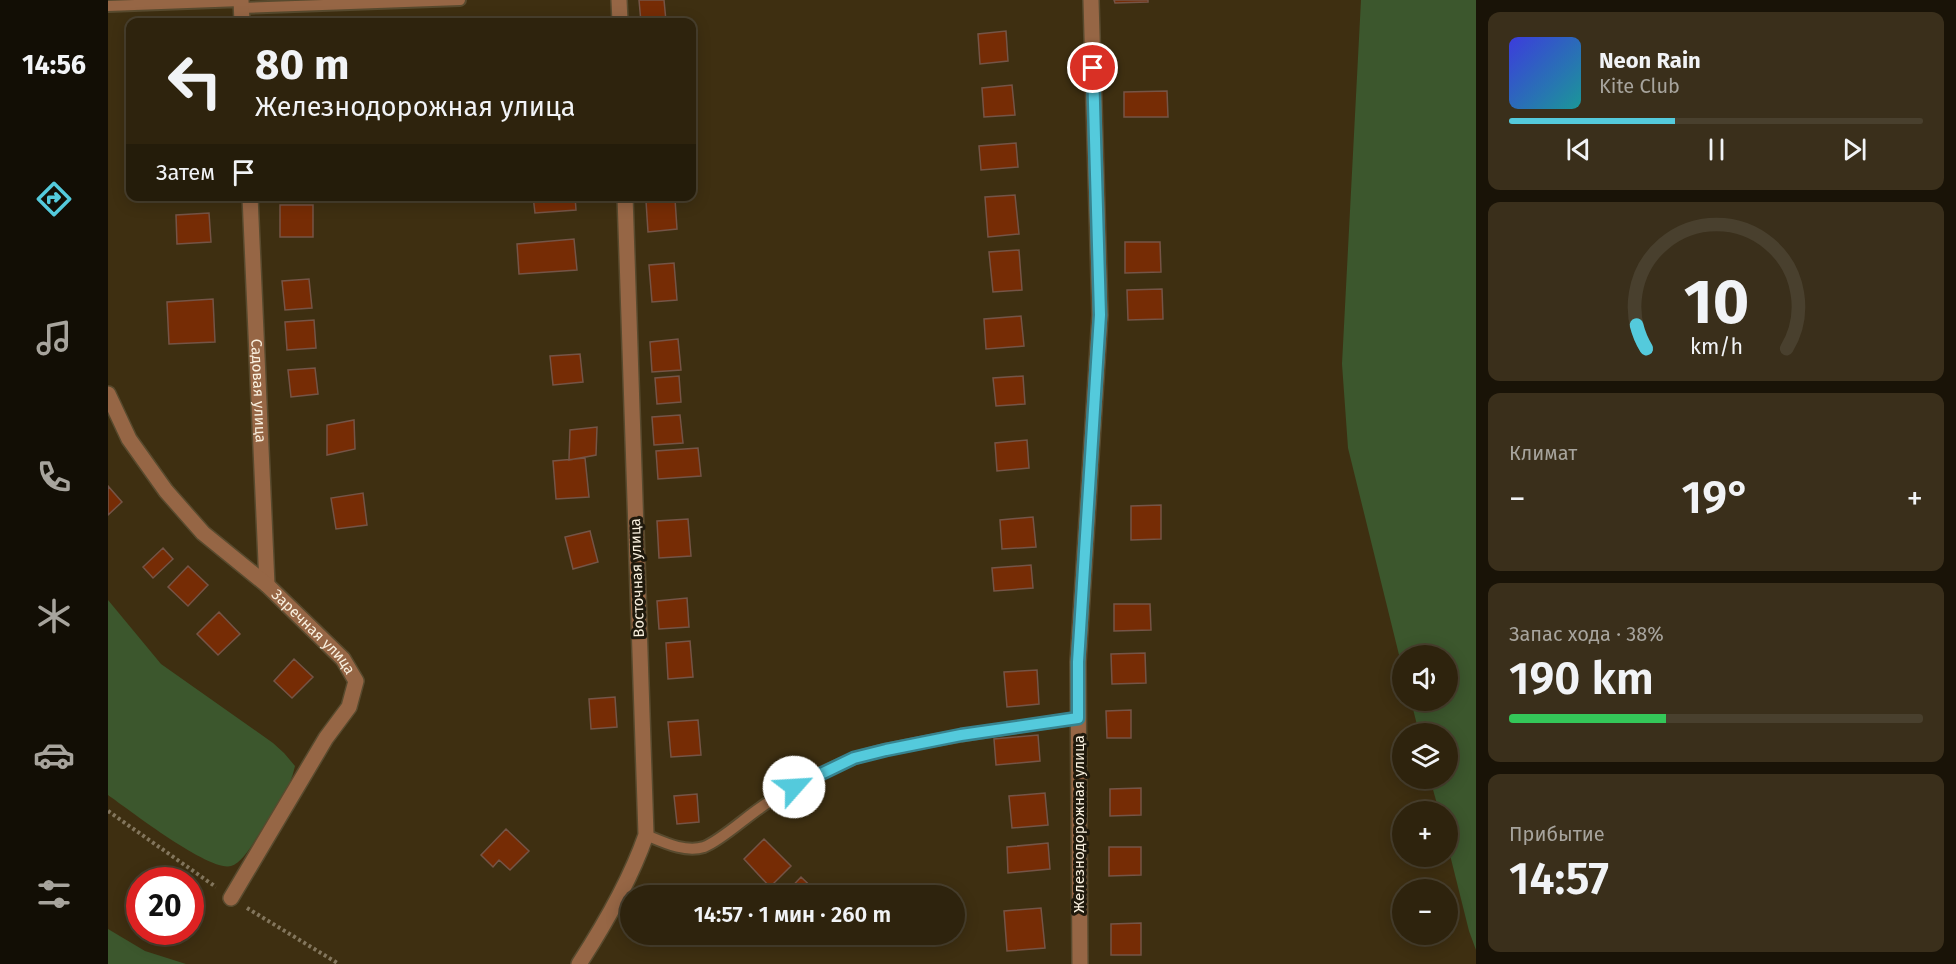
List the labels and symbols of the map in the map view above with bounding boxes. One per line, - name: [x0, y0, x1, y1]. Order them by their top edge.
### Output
- pin: [1067, 42, 1118, 93]
- street label: Садовая улица: [247, 338, 270, 443]
- street label: Восточная улица: [626, 518, 648, 638]
- street label: Заречная улица: [268, 585, 359, 678]
- street label: Железнодорожная улица: [1070, 735, 1088, 913]
- position arrow: [762, 755, 826, 819]
- speed limit sign: 20: [126, 867, 204, 945]

